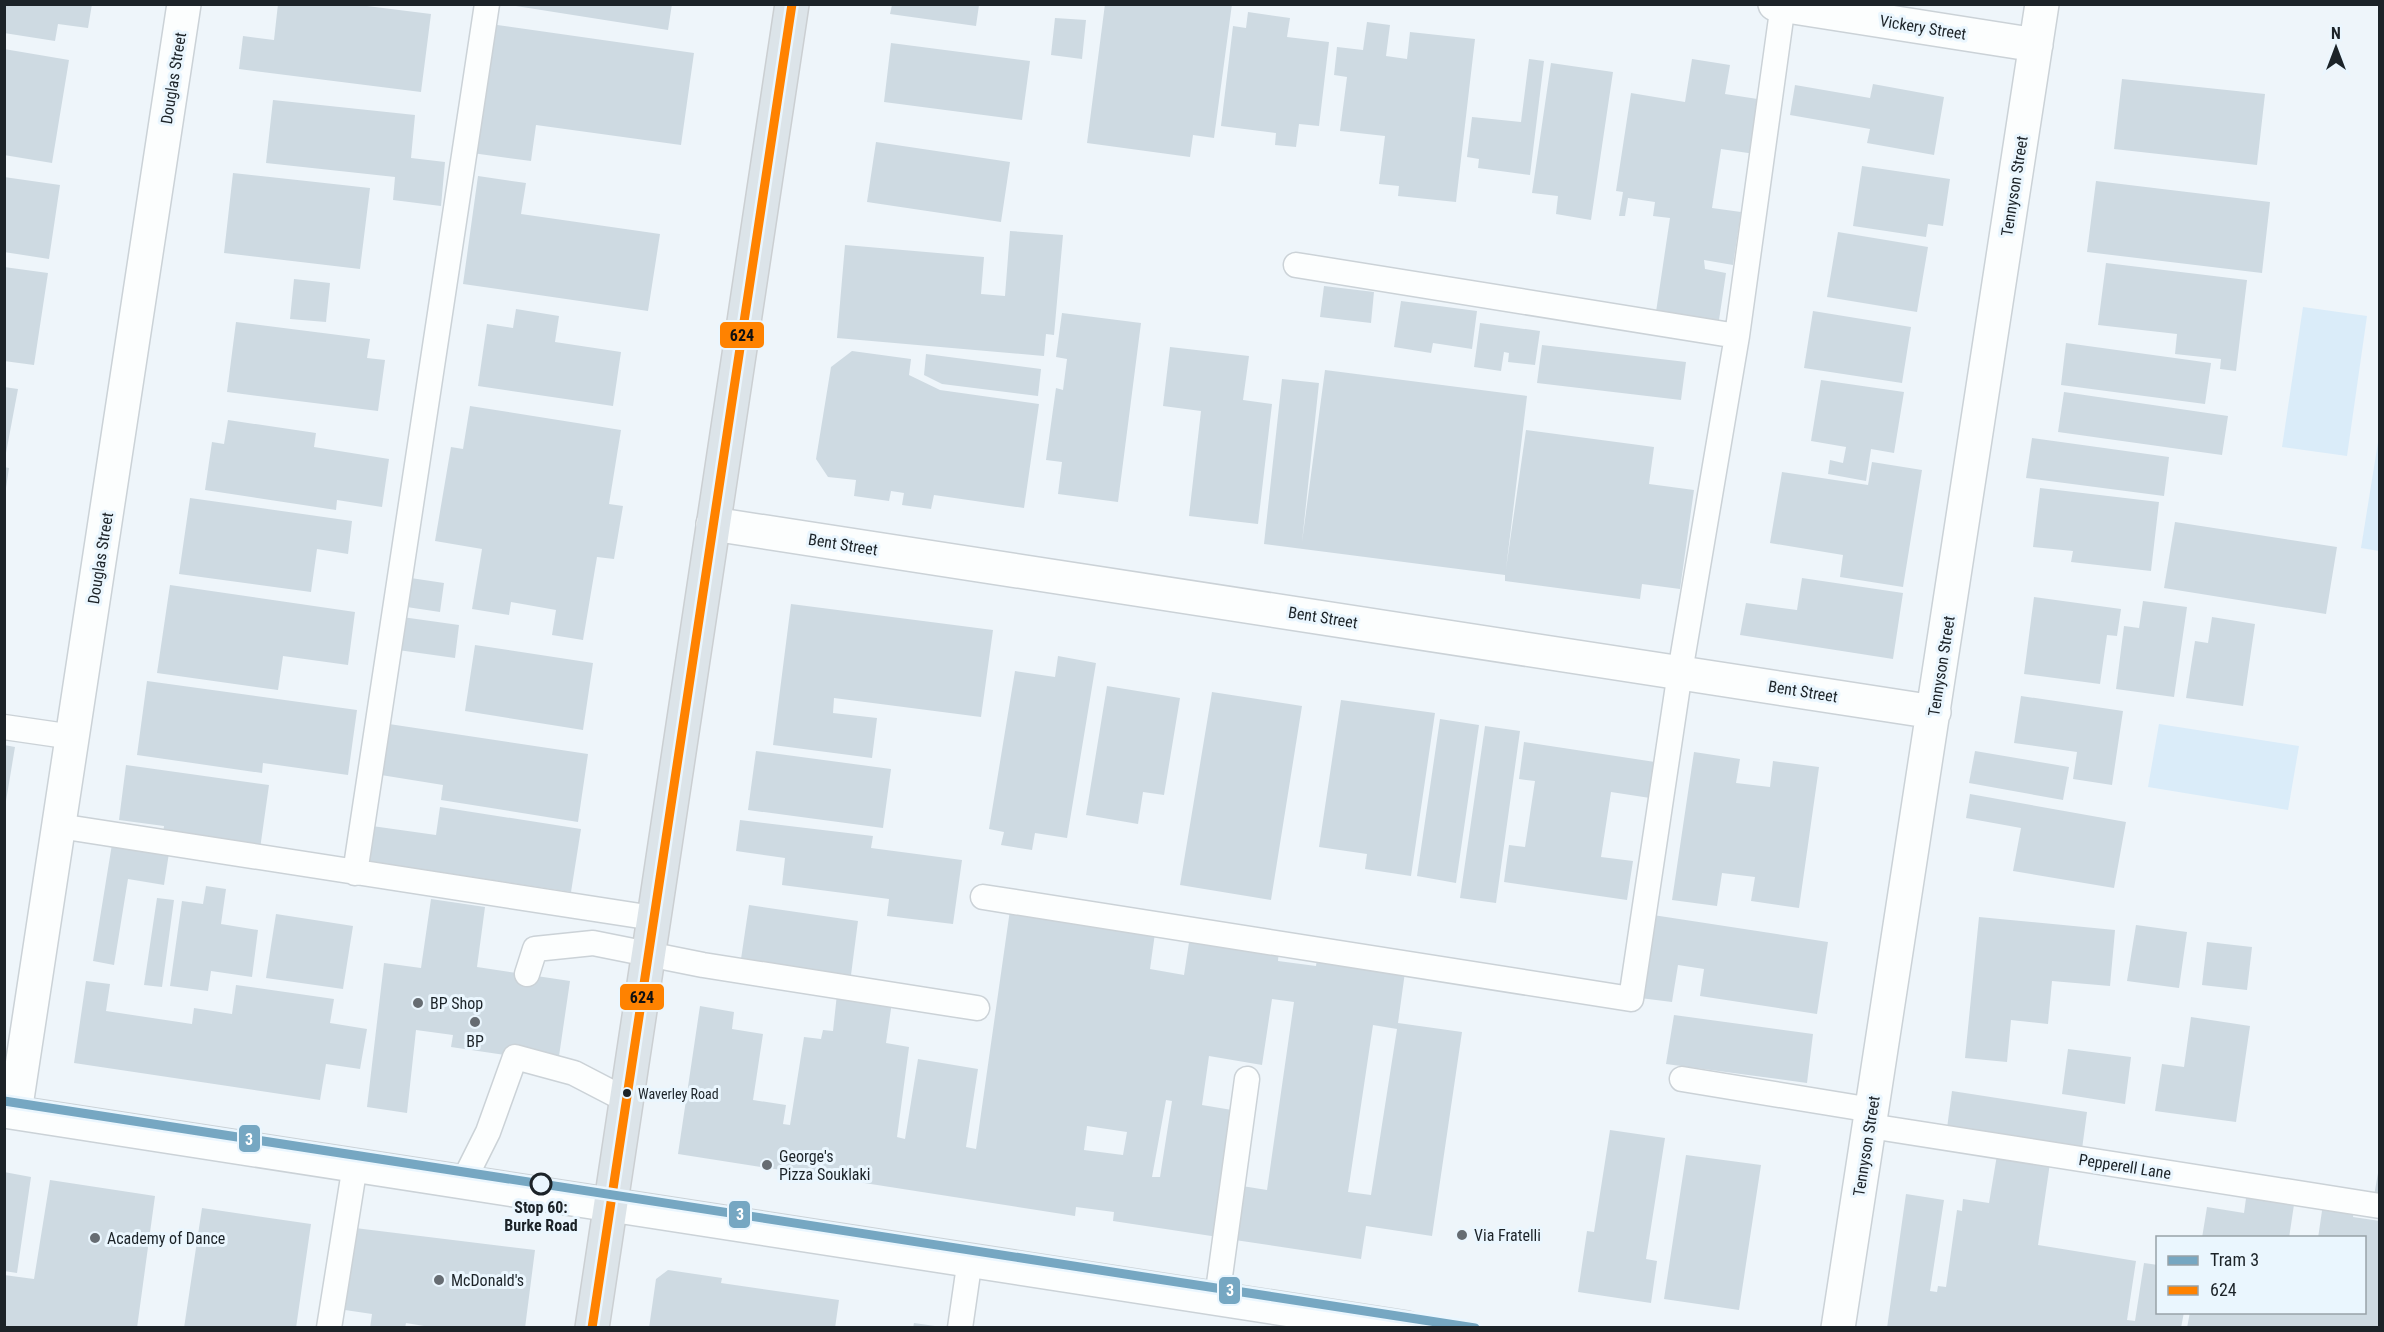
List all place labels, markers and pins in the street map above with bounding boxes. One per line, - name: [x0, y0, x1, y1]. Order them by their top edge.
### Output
- place label: BP Shop: [430, 994, 483, 1013]
- marker: BP Shop: [411, 996, 425, 1010]
- marker: BP: [468, 1015, 482, 1029]
- place label: BP: [466, 1032, 484, 1051]
- place label: Waverley Road: [638, 1086, 719, 1102]
- marker: Waverley Road: [621, 1087, 633, 1099]
- place label: George's Pizza Souklaki: [779, 1147, 870, 1184]
- marker: George's Pizza Souklaki: [760, 1158, 774, 1172]
- marker: Stop 60: Burke Road: [530, 1173, 552, 1195]
- place label: Stop 60: Burke Road: [504, 1198, 578, 1235]
- place label: Via Fratelli: [1474, 1226, 1541, 1245]
- marker: Via Fratelli: [1455, 1228, 1469, 1242]
- place label: Academy of Dance: [107, 1229, 225, 1248]
- marker: Academy of Dance: [88, 1231, 102, 1245]
- place label: McDonald's: [451, 1271, 524, 1290]
- marker: McDonald's: [432, 1273, 446, 1287]

